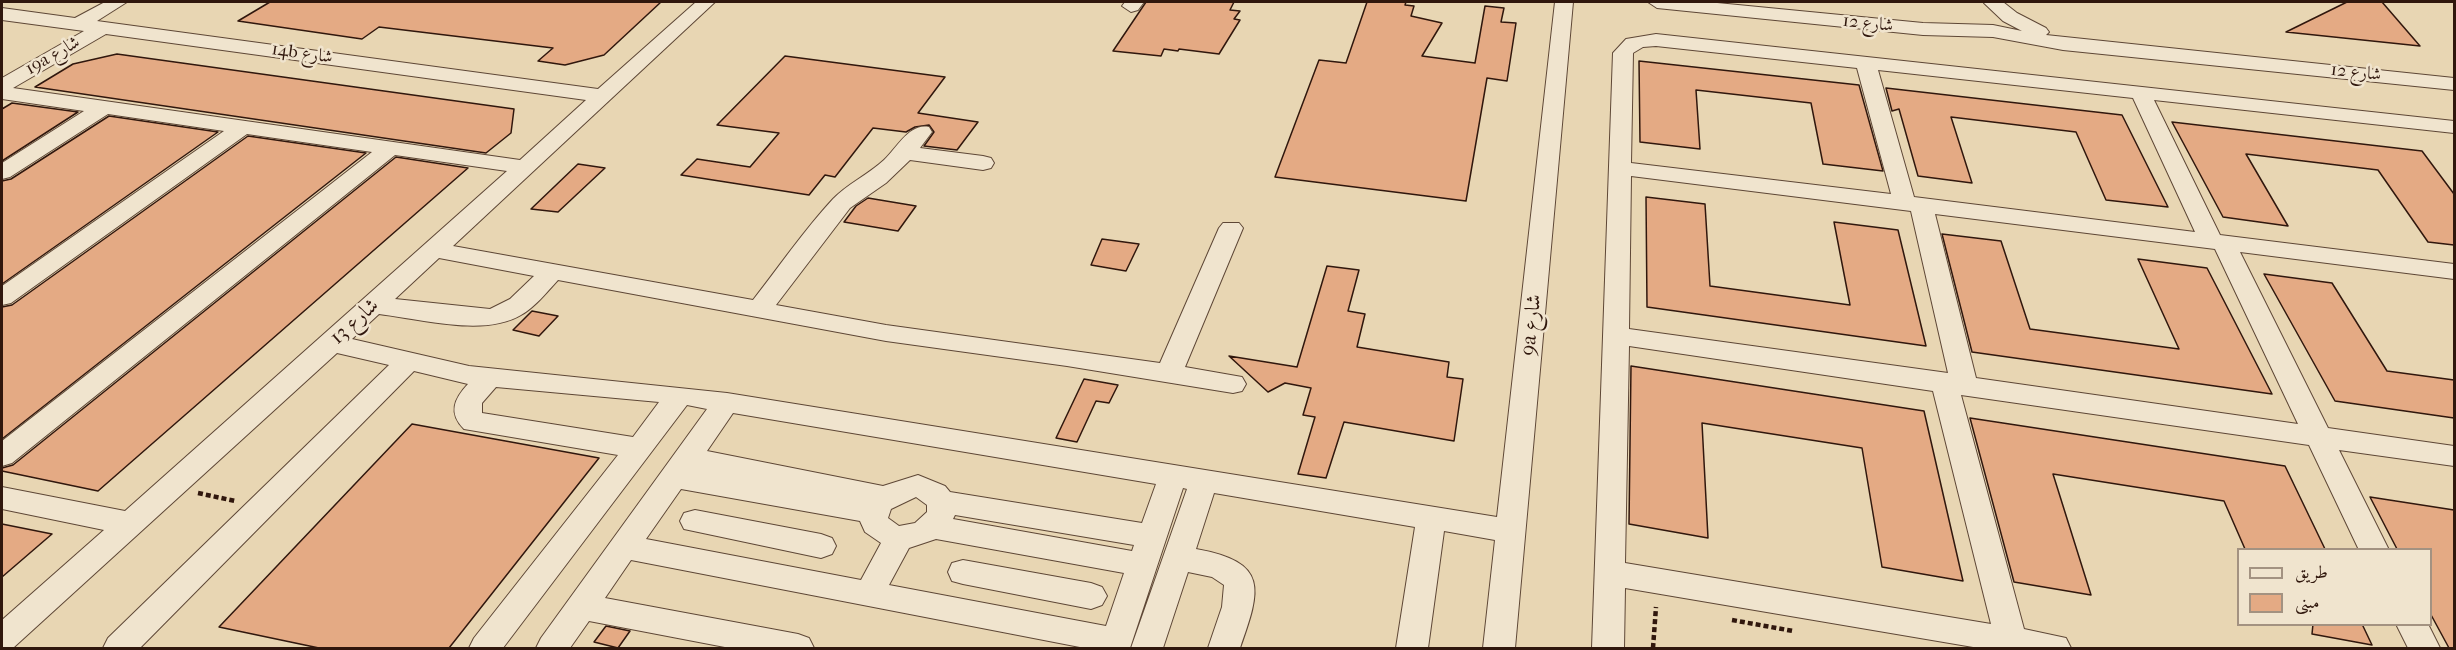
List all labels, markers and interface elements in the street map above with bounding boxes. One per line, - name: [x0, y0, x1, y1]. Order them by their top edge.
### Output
- street label: شارع 12: [1842, 11, 1894, 37]
- street label: 19a شارع: [22, 32, 84, 80]
- street label: 14b شارع: [270, 39, 334, 69]
- street label: شارع 12: [2330, 60, 2382, 86]
- street label: 9a شارع: [1516, 293, 1548, 357]
- street label: شارع 13: [325, 294, 385, 350]
- legend: [2237, 548, 2432, 626]
- text: طريق: [2295, 562, 2328, 583]
- text: مبنى: [2295, 592, 2320, 613]

